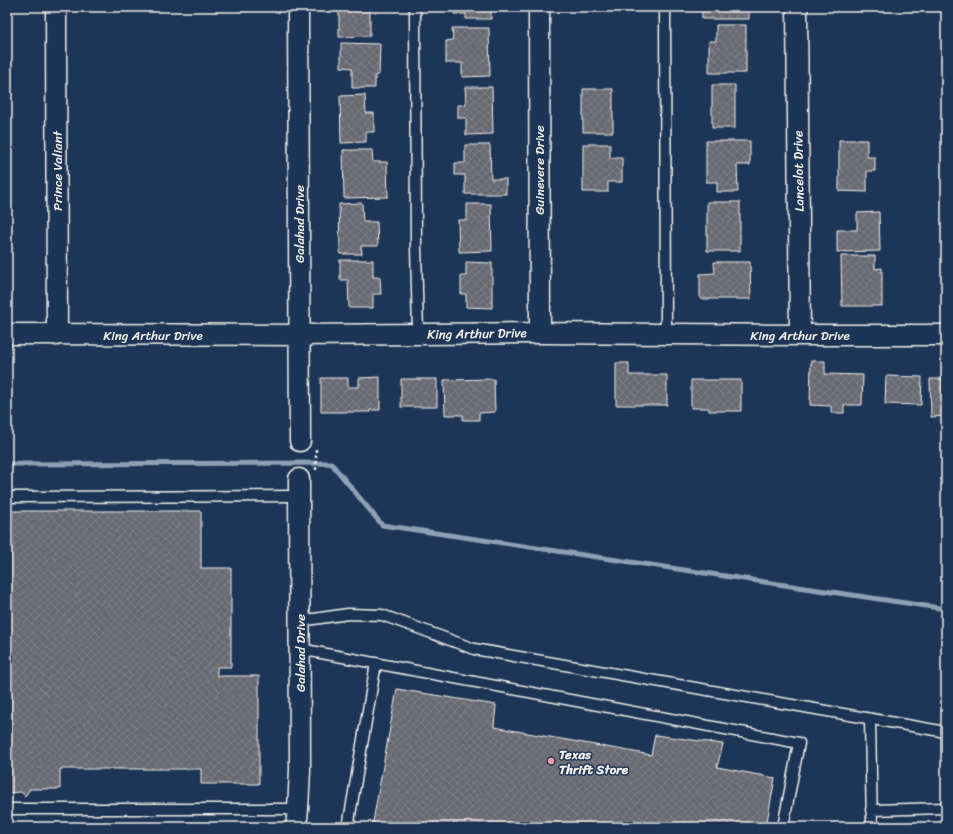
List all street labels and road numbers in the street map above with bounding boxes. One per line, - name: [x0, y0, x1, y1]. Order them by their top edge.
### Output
- street label: Guinevere Drive: [528, 125, 551, 215]
- street label: Prince Valiant: [46, 130, 69, 211]
- street label: Lancelot Drive: [786, 130, 811, 212]
- street label: Galahad Drive: [288, 185, 311, 263]
- street label: King Arthur Drive: [427, 321, 527, 346]
- street label: King Arthur Drive: [103, 324, 203, 347]
- street label: King Arthur Drive: [750, 324, 850, 347]
- street label: Galahad Drive: [289, 614, 312, 692]

